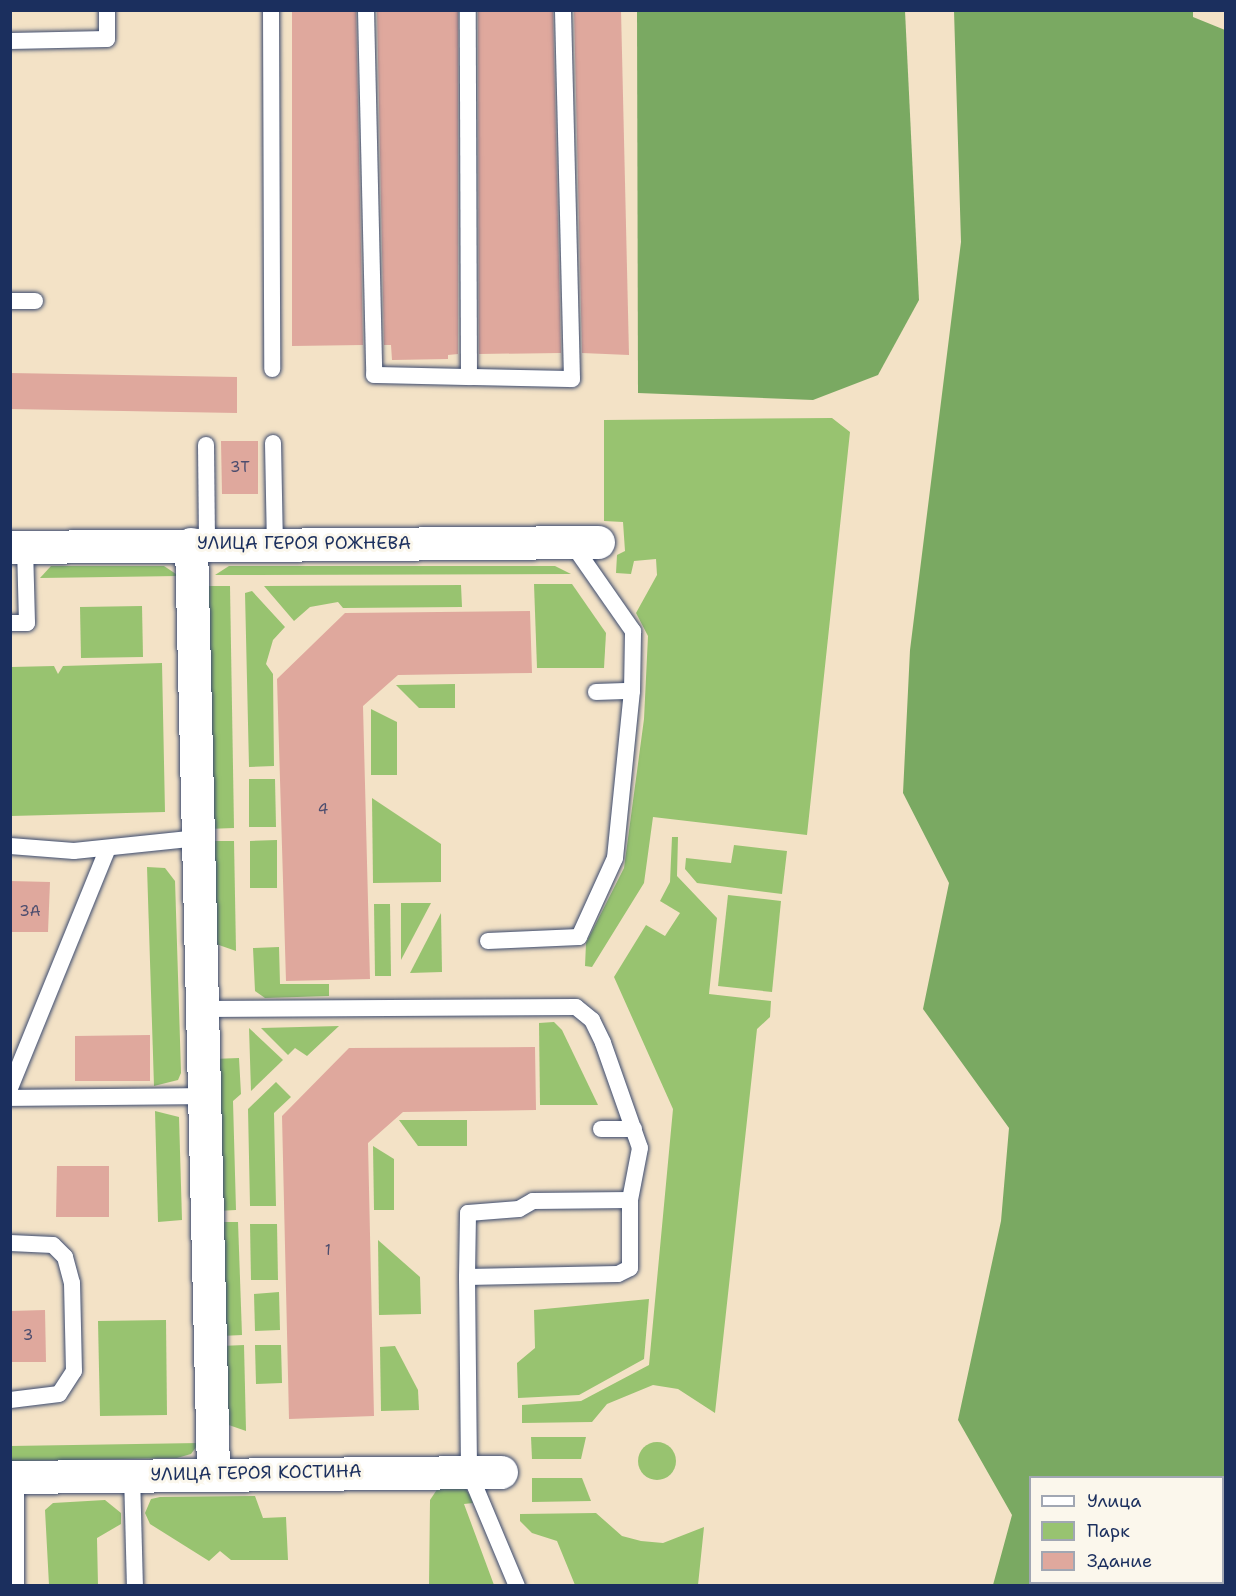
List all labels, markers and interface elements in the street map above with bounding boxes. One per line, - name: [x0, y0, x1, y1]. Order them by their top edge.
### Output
- house number: 3Т: [230, 459, 250, 477]
- street label: УЛИЦА ГЕРОЯ РОЖНЕВА: [197, 532, 411, 554]
- house number: 4: [318, 801, 328, 819]
- house number: 3А: [19, 903, 41, 921]
- house number: 1: [325, 1242, 331, 1260]
- house number: 3: [23, 1327, 33, 1345]
- street label: УЛИЦА ГЕРОЯ КОСТИНА: [150, 1460, 362, 1486]
- legend: [1029, 1476, 1224, 1584]
- text: Улица: [1087, 1489, 1141, 1513]
- text: Парк: [1087, 1519, 1130, 1543]
- text: Здание: [1087, 1549, 1152, 1573]

